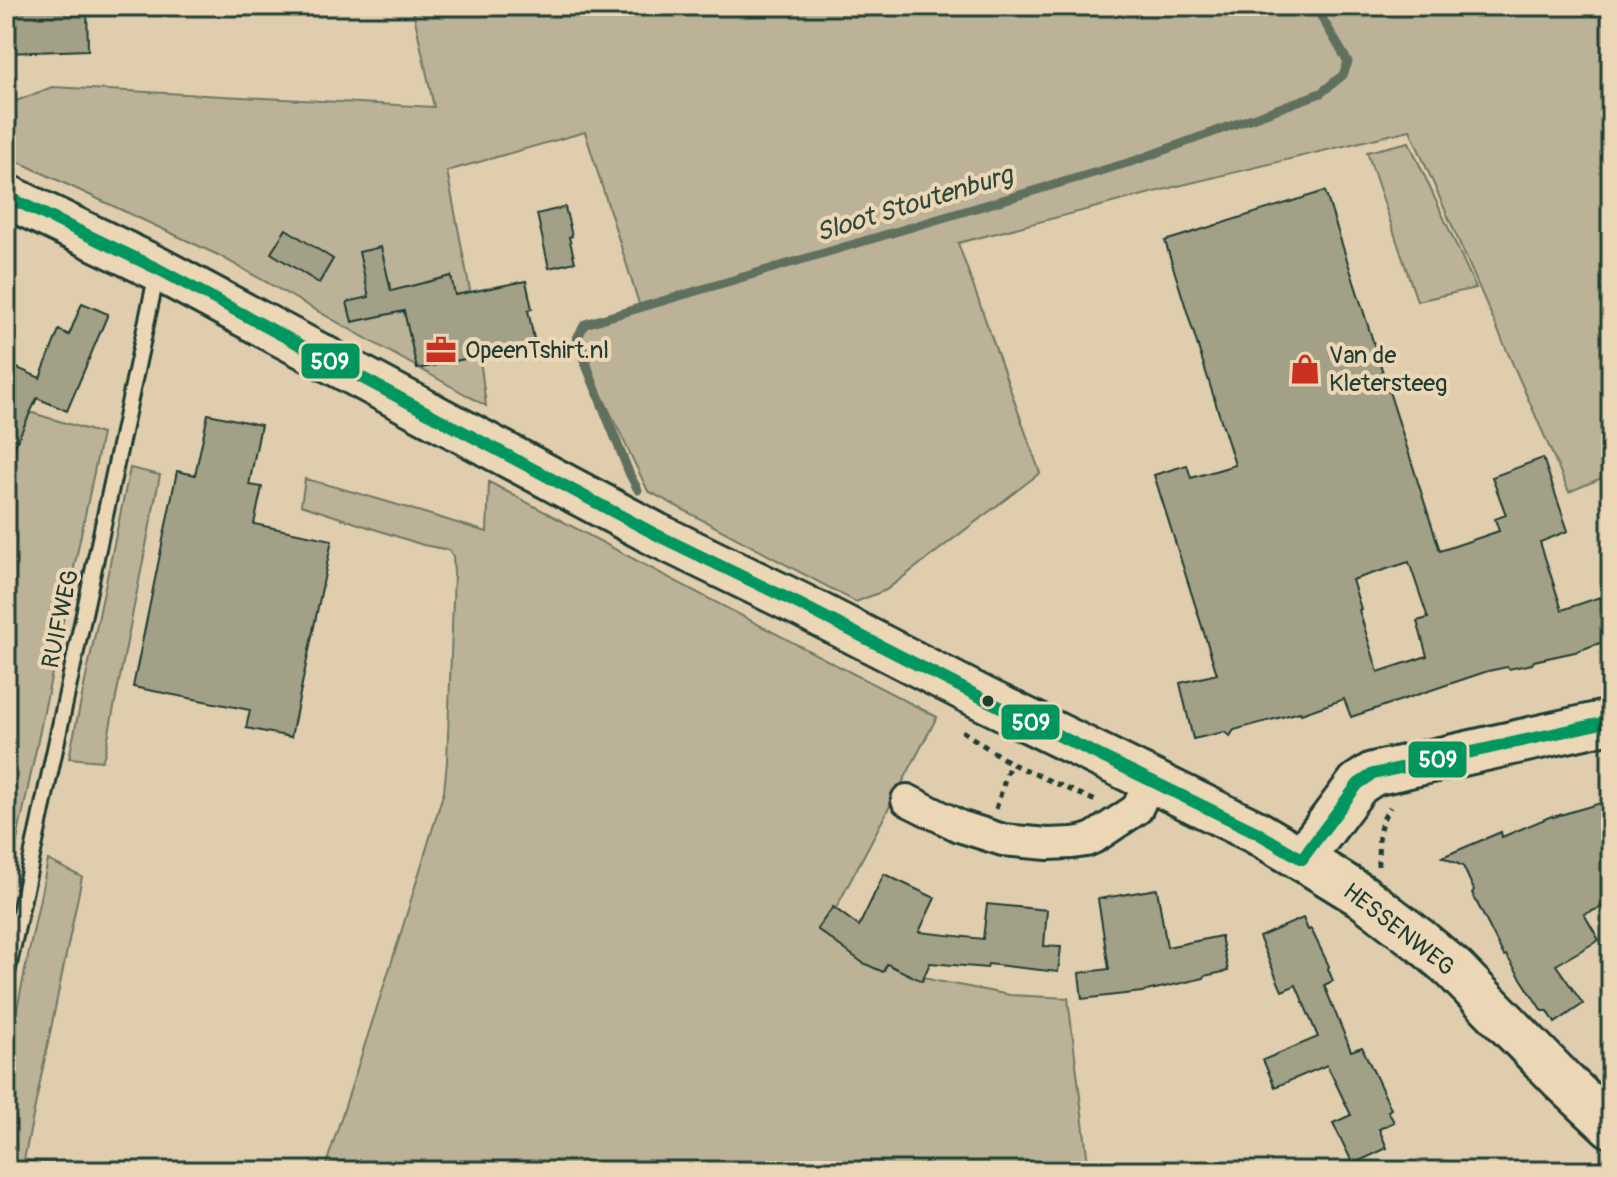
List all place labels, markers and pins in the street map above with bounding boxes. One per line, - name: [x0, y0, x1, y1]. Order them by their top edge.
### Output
- office icon: OpeenTshirt.nl: [424, 333, 458, 367]
- place label: OpeenTshirt.nl: [465, 336, 609, 365]
- place label: Van de Kletersteeg: [1329, 341, 1447, 398]
- shop icon: Van de Kletersteeg: [1288, 352, 1322, 386]
- unlabelled marker: [980, 693, 996, 709]

